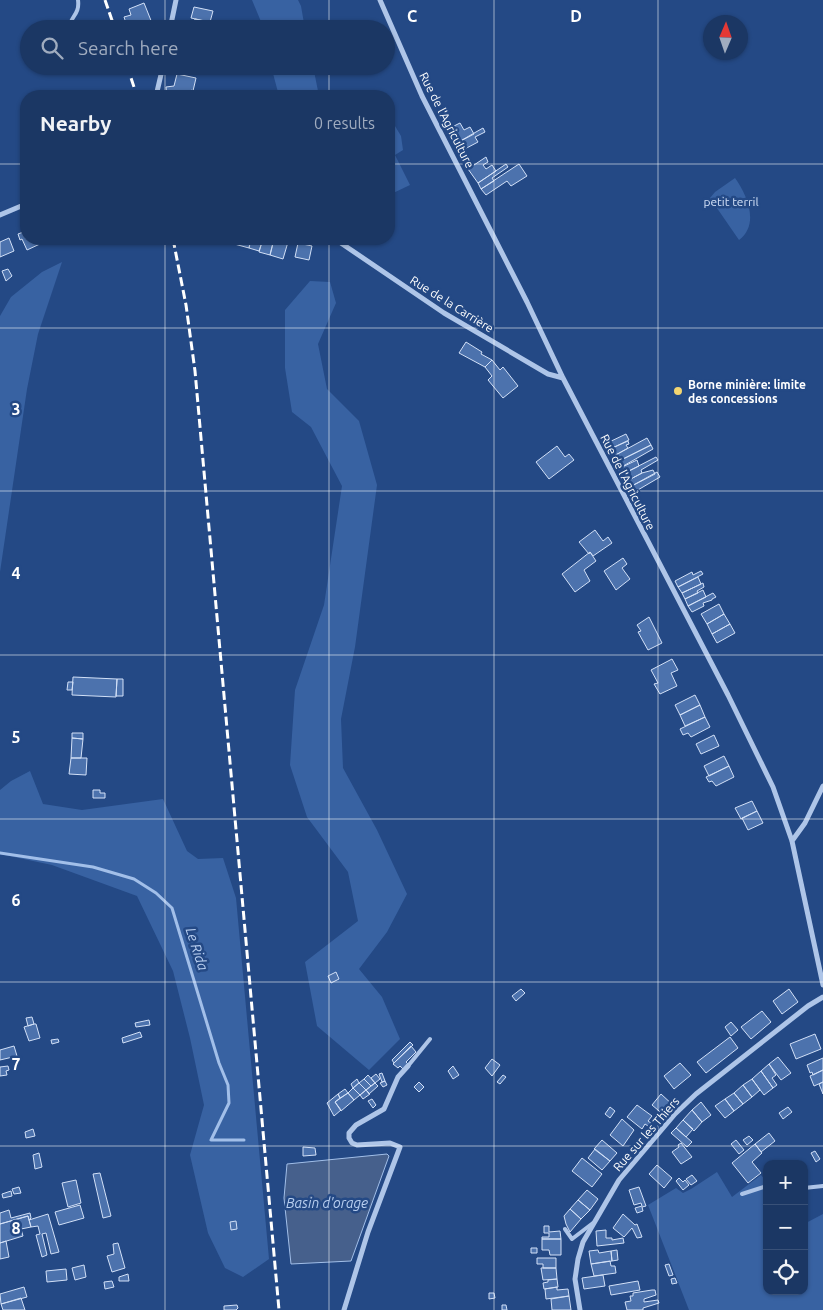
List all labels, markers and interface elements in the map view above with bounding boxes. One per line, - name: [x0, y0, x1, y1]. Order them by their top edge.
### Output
- text: C: [407, 7, 417, 25]
- text: D: [570, 7, 582, 25]
- north arrow: [703, 15, 748, 60]
- search box: [20, 20, 395, 75]
- icon: search: [38, 34, 66, 62]
- text: Search here: [78, 37, 178, 59]
- street label: Rue de l'Agriculture: [417, 70, 477, 170]
- text: Nearby: [40, 111, 111, 135]
- text: 0 results: [314, 114, 375, 132]
- park label: petit terril: [703, 195, 759, 208]
- street label: Rue de la Carrière: [408, 273, 496, 335]
- place label: Borne minière: limite des concessions: [688, 378, 806, 405]
- marker: Borne minière: limite des concessions: [672, 385, 684, 397]
- text: 3: [11, 400, 21, 418]
- street label: Rue de l'Agriculture: [598, 432, 658, 532]
- text: 4: [11, 564, 21, 582]
- text: 5: [11, 728, 21, 746]
- text: 6: [11, 891, 21, 909]
- water label: Le Rida: [183, 926, 212, 973]
- text: 7: [11, 1055, 21, 1073]
- street label: Rue sur les Thiers: [610, 1094, 682, 1174]
- map controls: [763, 1160, 808, 1295]
- button: +: [763, 1160, 808, 1205]
- water label: Basin d'orage: [286, 1195, 368, 1211]
- button: −: [763, 1205, 808, 1250]
- text: 8: [11, 1219, 21, 1237]
- button: locate: [763, 1250, 808, 1295]

